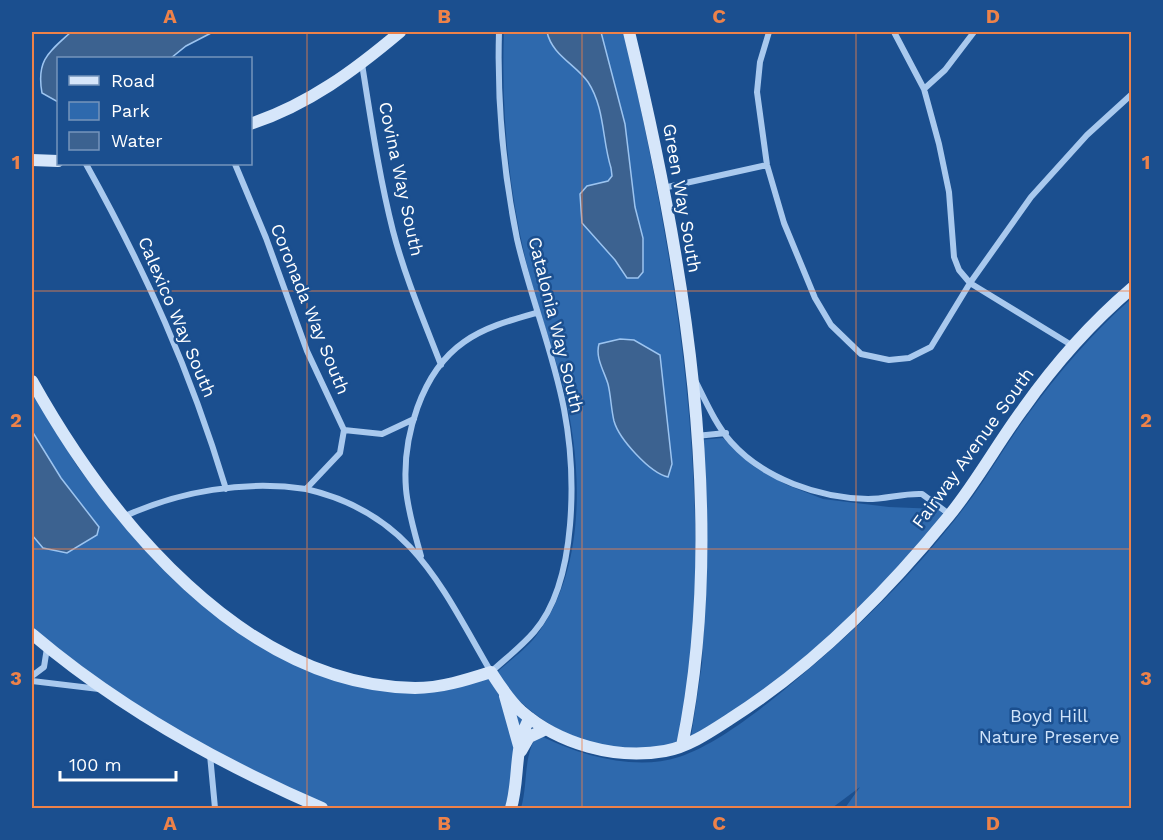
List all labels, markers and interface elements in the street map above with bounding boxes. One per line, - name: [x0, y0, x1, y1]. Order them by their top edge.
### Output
- text: A: [163, 4, 177, 28]
- text: B: [437, 4, 451, 28]
- text: C: [712, 4, 726, 28]
- text: D: [986, 4, 1000, 28]
- legend: [57, 57, 252, 165]
- text: Road: [111, 70, 155, 91]
- text: Park: [111, 100, 150, 121]
- street label: Covina Way South: [375, 100, 428, 258]
- street label: Green Way South: [659, 122, 706, 274]
- text: Water: [111, 130, 163, 151]
- text: 1: [12, 150, 20, 174]
- text: 1: [1142, 150, 1150, 174]
- street label: Coronada Way South: [267, 220, 354, 397]
- street label: Calexico Way South: [134, 233, 221, 400]
- street label: Catalonia Way South: [524, 235, 589, 415]
- street label: Fairway Avenue South: [907, 363, 1038, 532]
- text: 2: [10, 408, 22, 432]
- text: 2: [1140, 408, 1152, 432]
- text: 3: [10, 666, 22, 690]
- text: 3: [1140, 666, 1152, 690]
- park label: Boyd Hill Nature Preserve: [979, 705, 1119, 747]
- scale bar: [60, 744, 176, 782]
- text: 100 m: [69, 754, 122, 775]
- text: A: [163, 811, 177, 835]
- text: B: [437, 811, 451, 835]
- text: C: [712, 811, 726, 835]
- text: D: [986, 811, 1000, 835]

